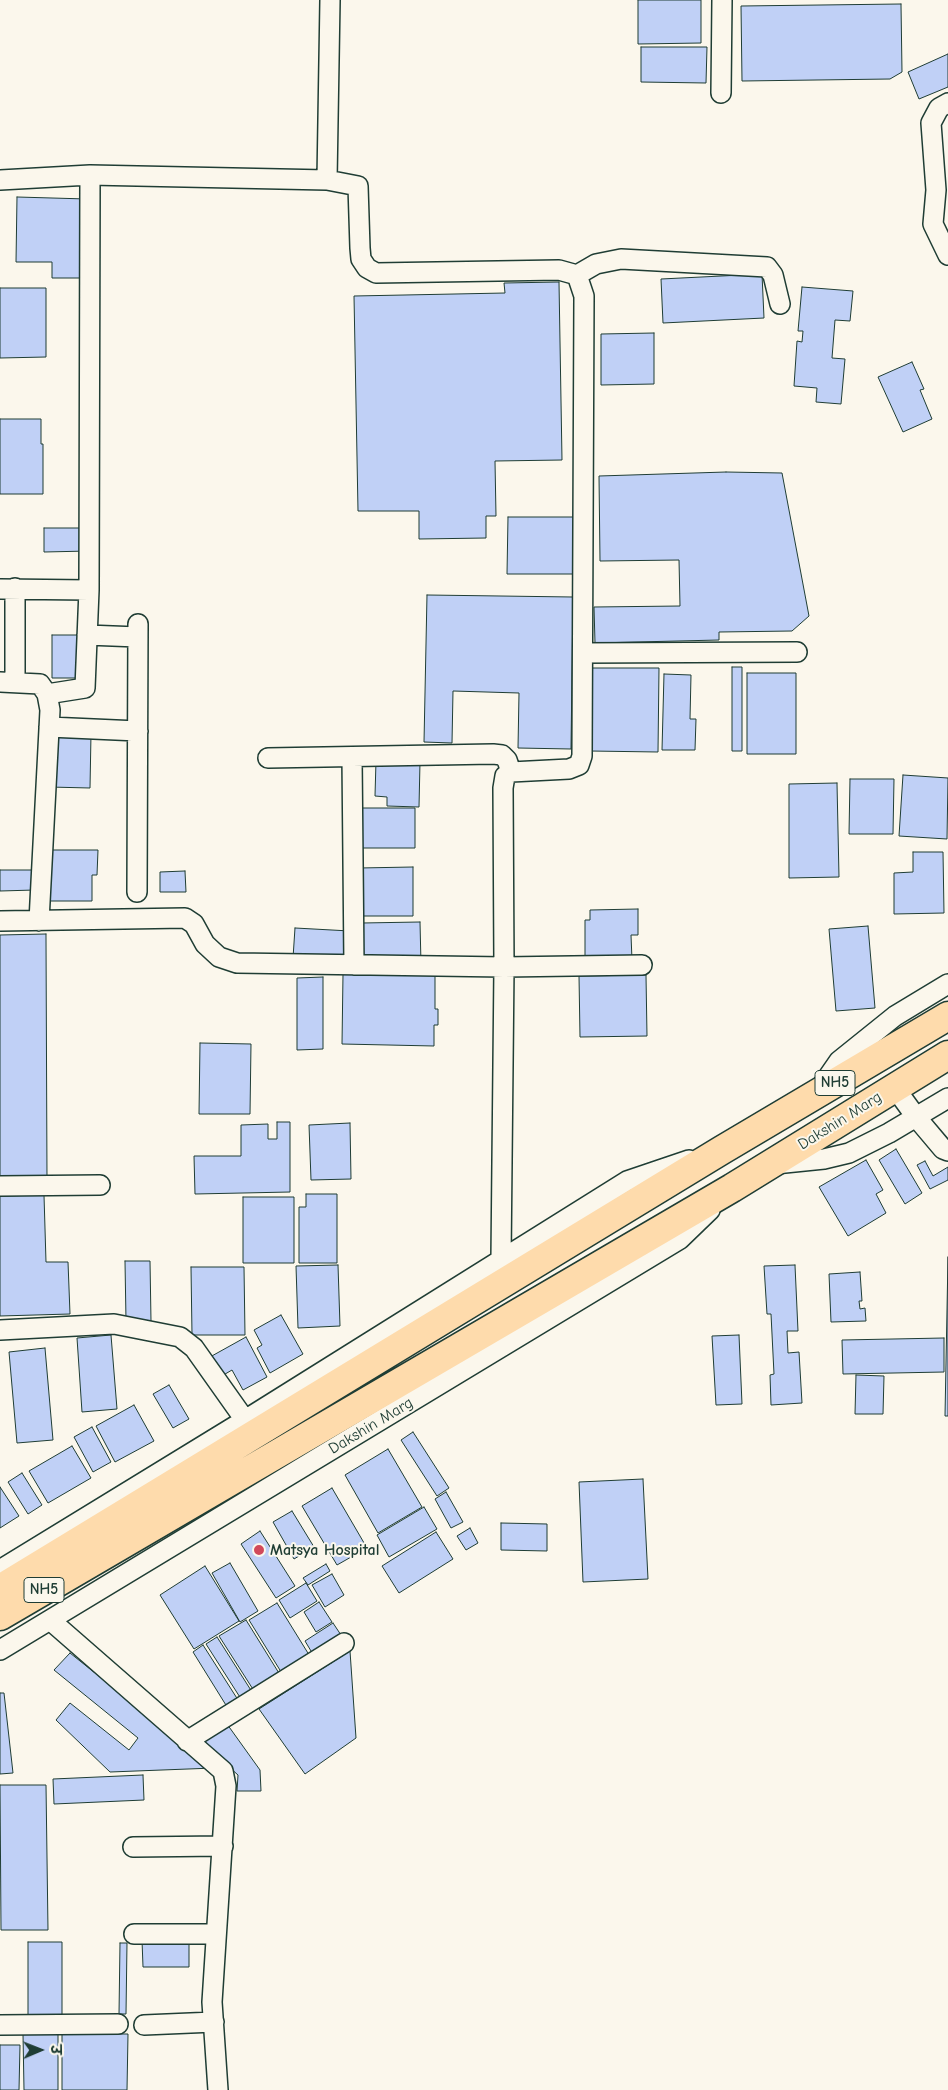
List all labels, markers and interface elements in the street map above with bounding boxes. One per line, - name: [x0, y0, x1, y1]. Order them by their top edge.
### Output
- road number: NH5: [815, 1070, 855, 1096]
- street label: Dakshin Marg: [795, 1088, 885, 1154]
- street label: Dakshin Marg: [325, 1393, 417, 1459]
- place label: Matsya Hospital: [270, 1540, 379, 1560]
- marker: Matsya Hospital: [252, 1543, 266, 1557]
- road number: NH5: [24, 1578, 64, 1602]
- north arrow: [15, 2025, 65, 2075]
- text: उ: [47, 2045, 64, 2055]

